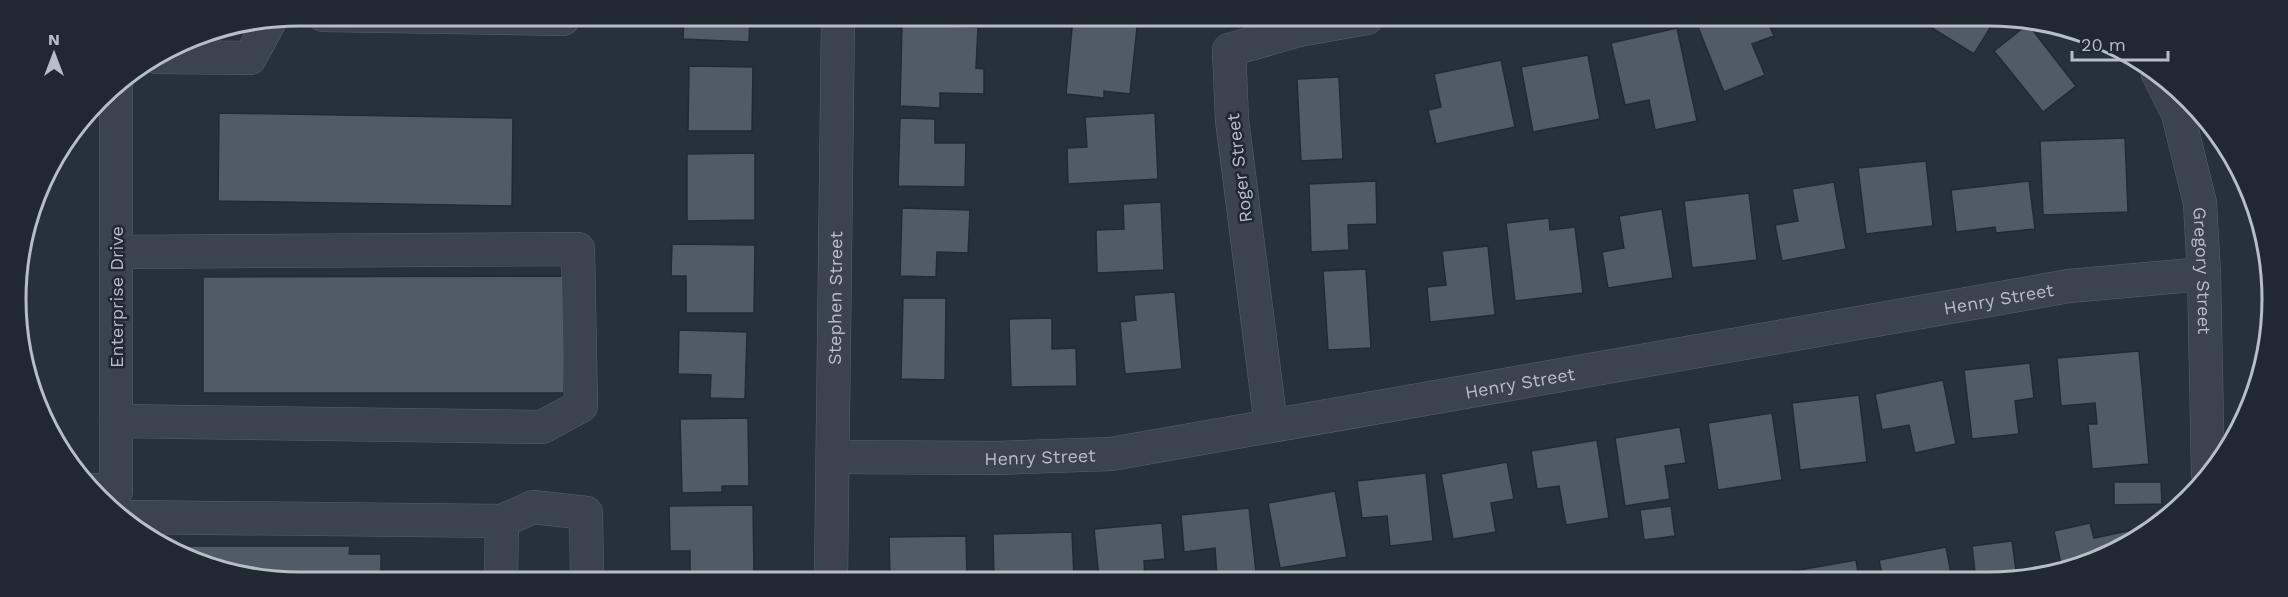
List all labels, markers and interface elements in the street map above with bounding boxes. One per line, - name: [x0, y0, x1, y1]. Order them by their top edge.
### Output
- north arrow: [24, 24, 84, 84]
- scale bar: [2072, 24, 2168, 62]
- text: N: [48, 30, 60, 49]
- text: 20 m: [2081, 34, 2126, 55]
- street label: Roger Street: [1222, 112, 1256, 224]
- street label: Gregory Street: [2190, 206, 2216, 335]
- street label: Enterprise Drive: [106, 226, 127, 368]
- street label: Stephen Street: [823, 231, 846, 365]
- street label: Henry Street: [1942, 278, 2055, 318]
- street label: Henry Street: [1463, 362, 1577, 402]
- street label: Henry Street: [984, 444, 1096, 469]

